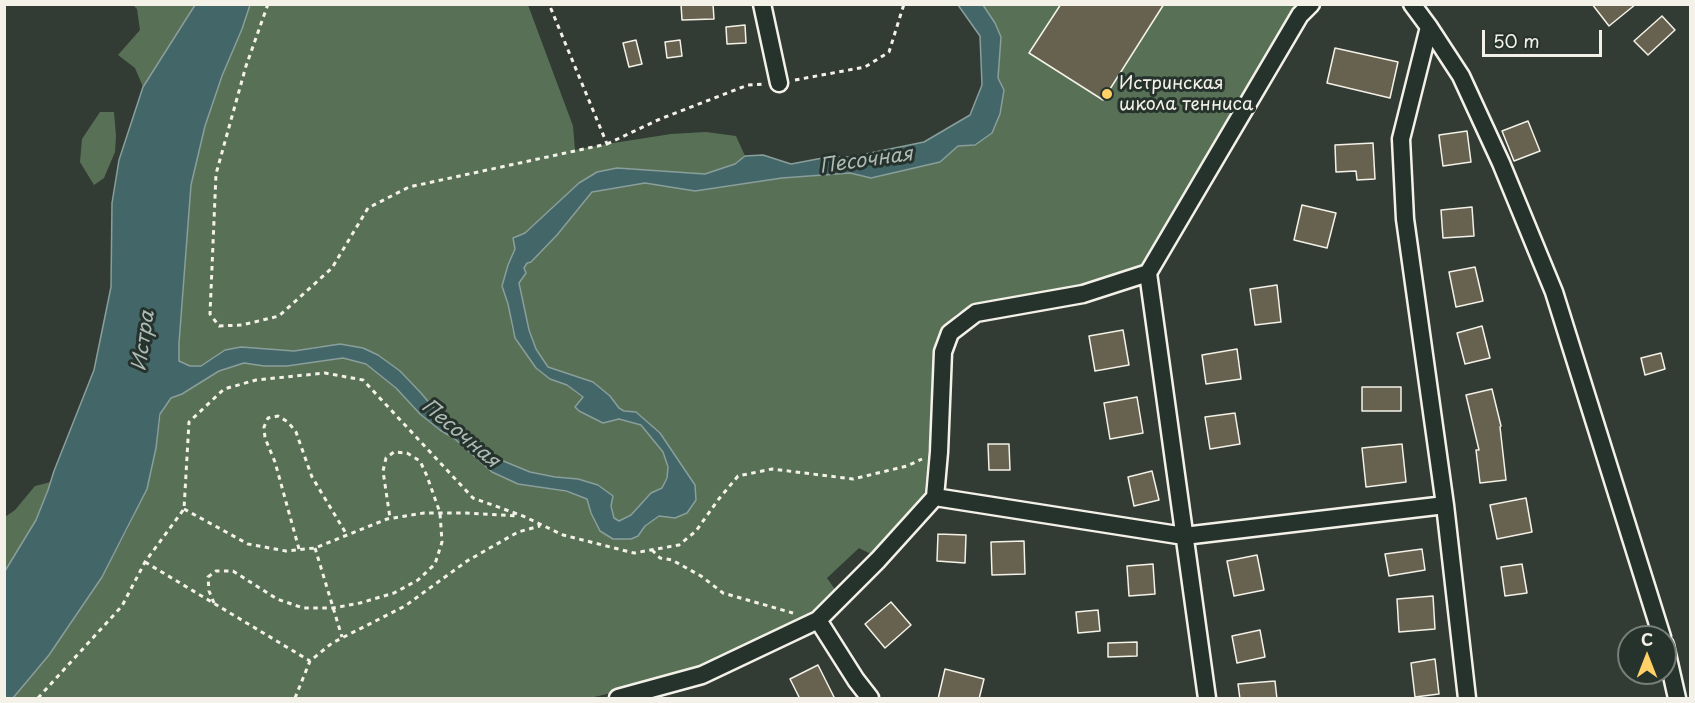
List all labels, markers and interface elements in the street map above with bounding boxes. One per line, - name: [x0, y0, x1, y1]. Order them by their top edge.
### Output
- scale bar: [1485, 18, 1605, 56]
- text: 50 m: [1493, 27, 1540, 54]
- place label: Истринская школа тенниса: [1119, 73, 1253, 116]
- marker: Истринская школа тенниса: [1100, 87, 1114, 101]
- water label: Песочная: [818, 143, 914, 179]
- water label: Истра: [128, 309, 160, 373]
- water label: Песочная: [416, 395, 504, 473]
- north arrow: [1617, 625, 1677, 685]
- text: С: [1641, 627, 1653, 651]

